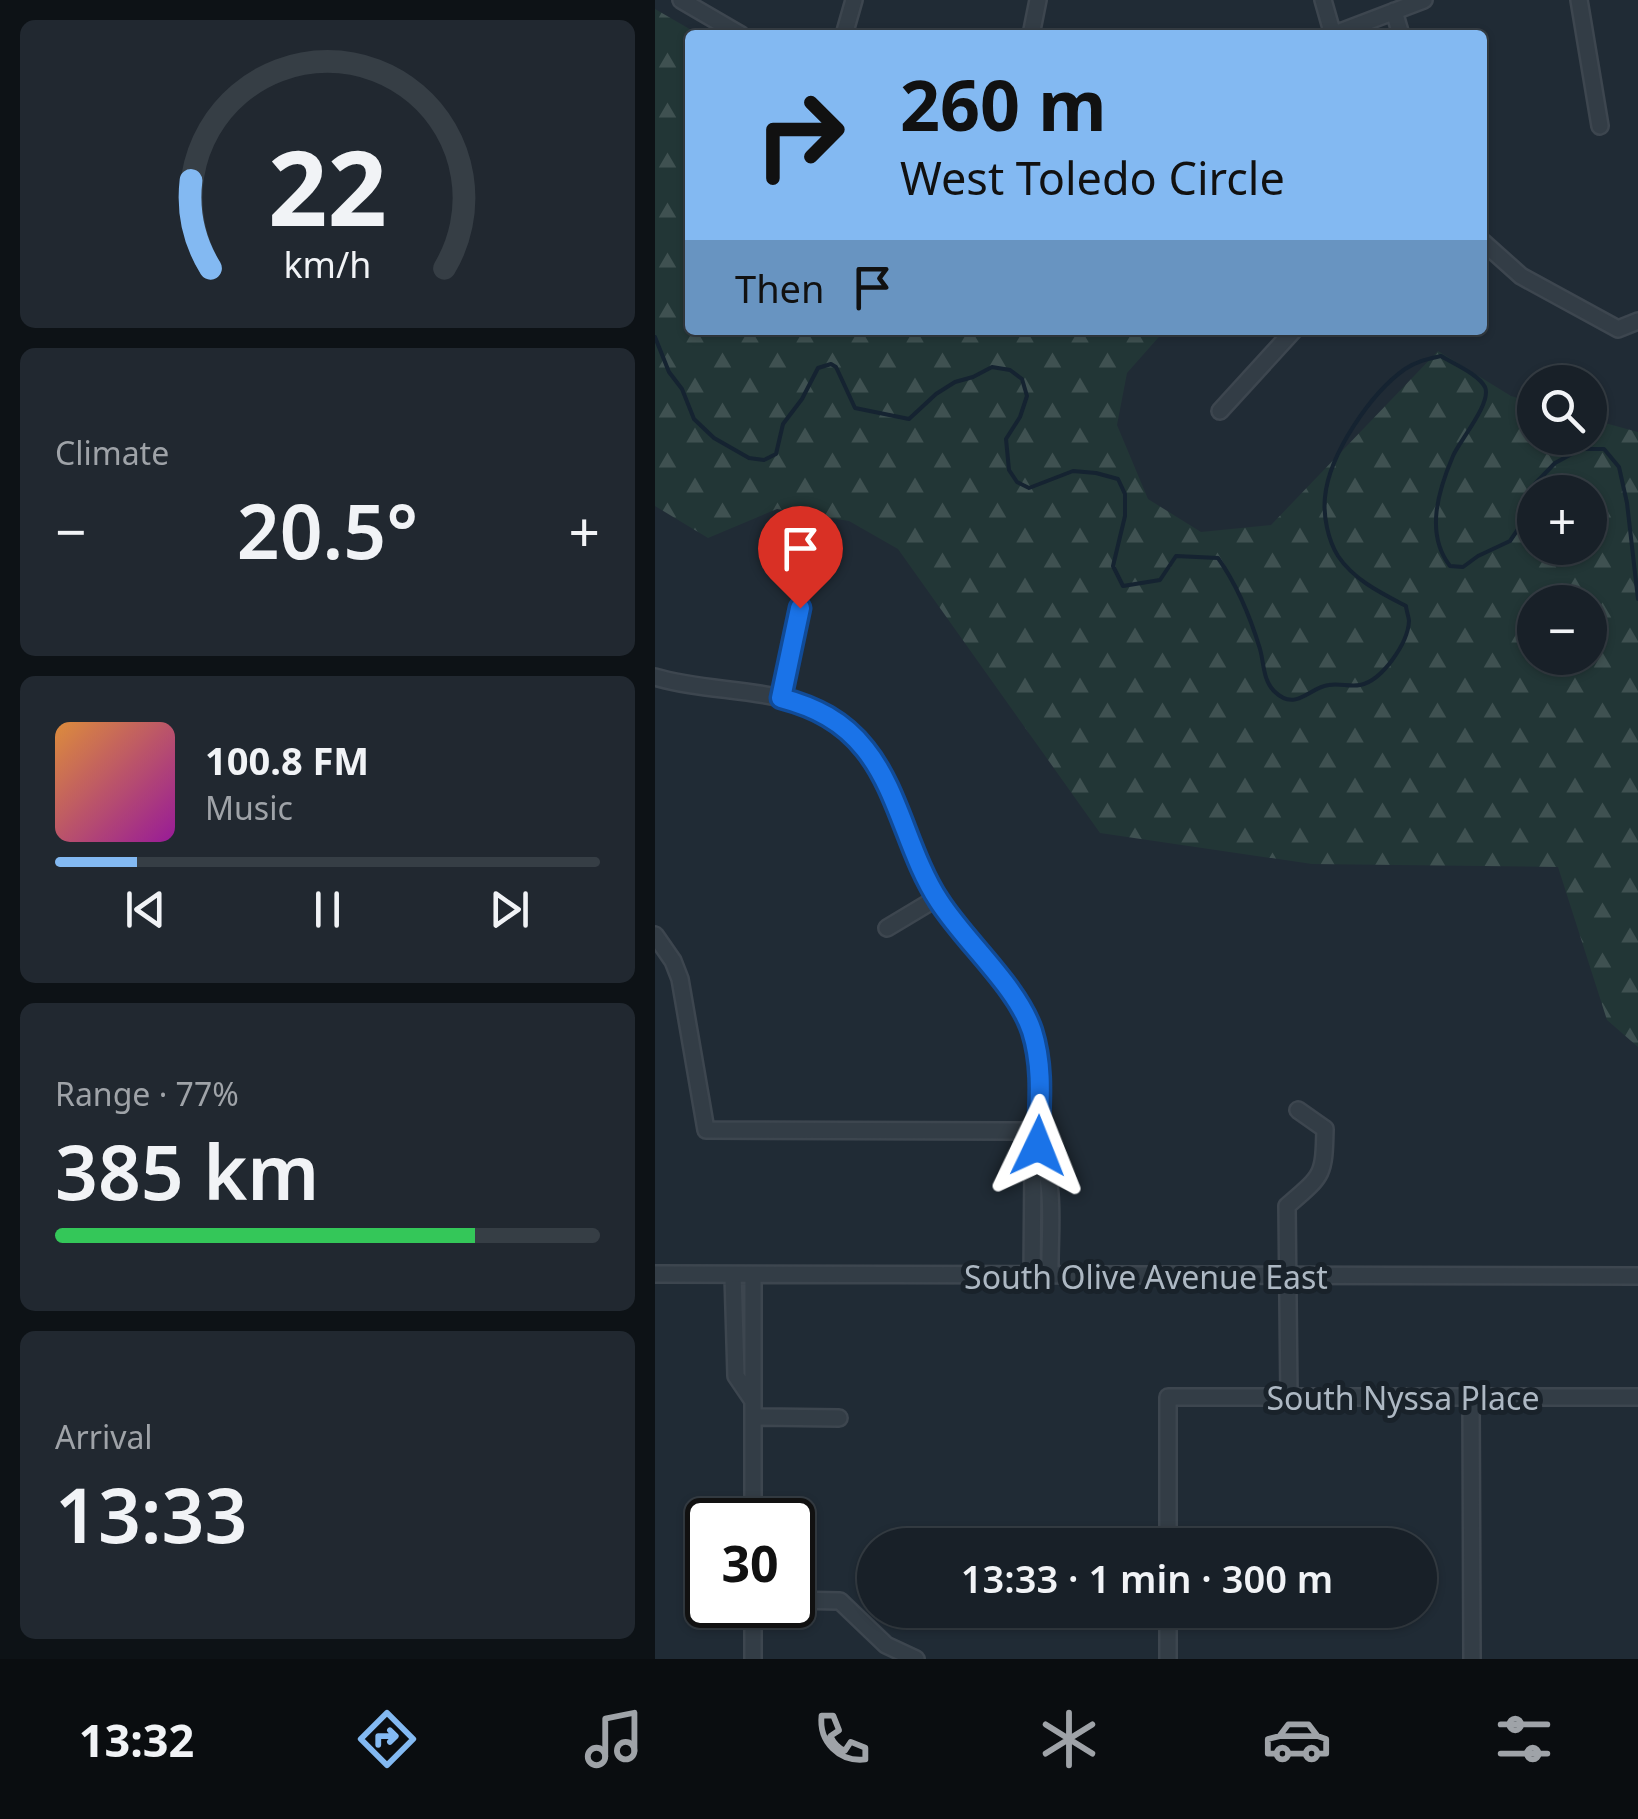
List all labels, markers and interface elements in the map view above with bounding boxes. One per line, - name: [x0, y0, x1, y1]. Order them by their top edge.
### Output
- text: 260 m: [900, 56, 1107, 152]
- icon: right: [735, 70, 865, 200]
- text: 22: [268, 115, 387, 256]
- text: West Toledo Circle: [900, 147, 1285, 208]
- text: km/h: [284, 240, 371, 288]
- icon: arrive: [845, 260, 900, 315]
- text: Then: [735, 262, 825, 314]
- map controls: [1517, 365, 1607, 675]
- button: search: [1517, 365, 1607, 455]
- text: Climate: [55, 431, 169, 474]
- button: +: [1517, 475, 1607, 565]
- text: 20.5°: [237, 479, 418, 581]
- text: −: [55, 493, 86, 568]
- text: +: [569, 493, 600, 568]
- pin: [758, 506, 843, 609]
- icon: arrive: [773, 521, 828, 576]
- button: −: [1517, 585, 1607, 675]
- text: 100.8 FM: [205, 734, 369, 786]
- text: Music: [205, 786, 293, 829]
- icon: previous: [118, 882, 173, 937]
- icon: pause: [300, 882, 355, 937]
- icon: next: [482, 882, 537, 937]
- text: Range · 77%: [55, 1072, 239, 1115]
- position arrow: [986, 1094, 1090, 1198]
- text: 385 km: [55, 1120, 319, 1222]
- street label: South Olive Avenue East: [964, 1255, 1328, 1298]
- street label: South Nyssa Place: [1267, 1376, 1539, 1419]
- text: Arrival: [55, 1415, 153, 1458]
- text: 13:33: [55, 1463, 247, 1565]
- speed limit sign: 30: [685, 1498, 815, 1628]
- text: 13:33 · 1 min · 300 m: [961, 1552, 1333, 1604]
- icon: directions: [352, 1704, 422, 1774]
- icon: music: [579, 1704, 649, 1774]
- icon: phone: [807, 1704, 877, 1774]
- icon: climate: [1034, 1704, 1104, 1774]
- icon: car: [1262, 1704, 1332, 1774]
- icon: filters: [1489, 1704, 1559, 1774]
- text: 13:32: [79, 1709, 194, 1770]

